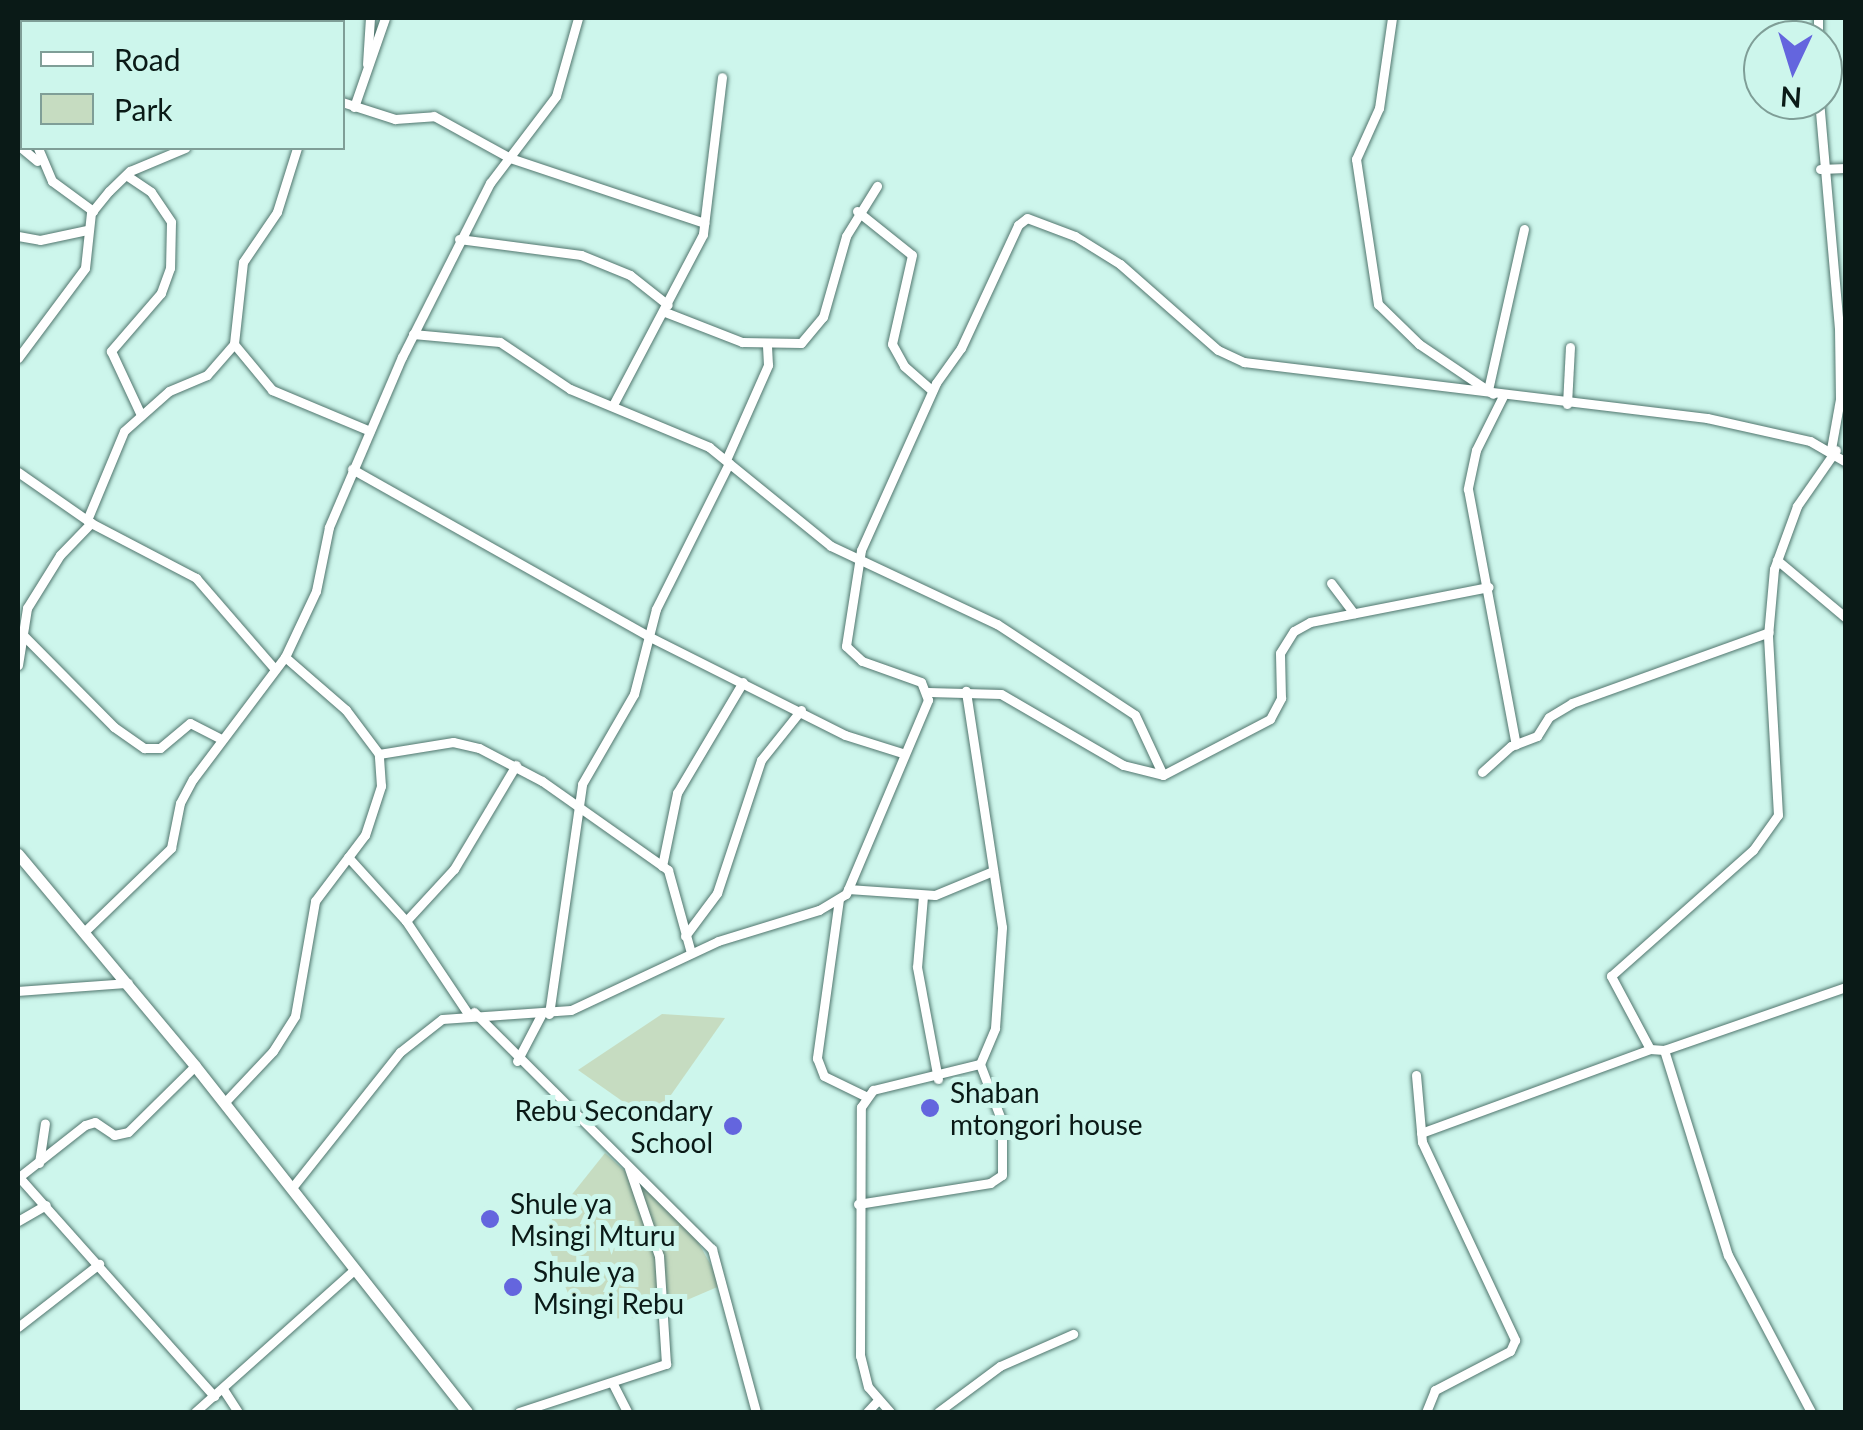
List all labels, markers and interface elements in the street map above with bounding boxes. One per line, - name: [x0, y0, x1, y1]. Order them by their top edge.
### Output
- legend: [20, 20, 345, 150]
- north arrow: [1743, 20, 1843, 120]
- text: Road: [114, 41, 181, 77]
- text: N: [1779, 80, 1803, 116]
- text: Park: [114, 91, 173, 127]
- place label: Shaban mtongori house: [950, 1075, 1143, 1141]
- place label: Rebu Secondary School: [514, 1093, 713, 1159]
- marker: Shaban mtongori house: [919, 1097, 941, 1119]
- marker: Rebu Secondary School: [722, 1115, 744, 1137]
- place label: Shule ya Msingi Mturu: [510, 1186, 676, 1252]
- marker: Shule ya Msingi Mturu: [479, 1208, 501, 1230]
- place label: Shule ya Msingi Rebu: [533, 1254, 684, 1320]
- marker: Shule ya Msingi Rebu: [502, 1276, 524, 1298]

